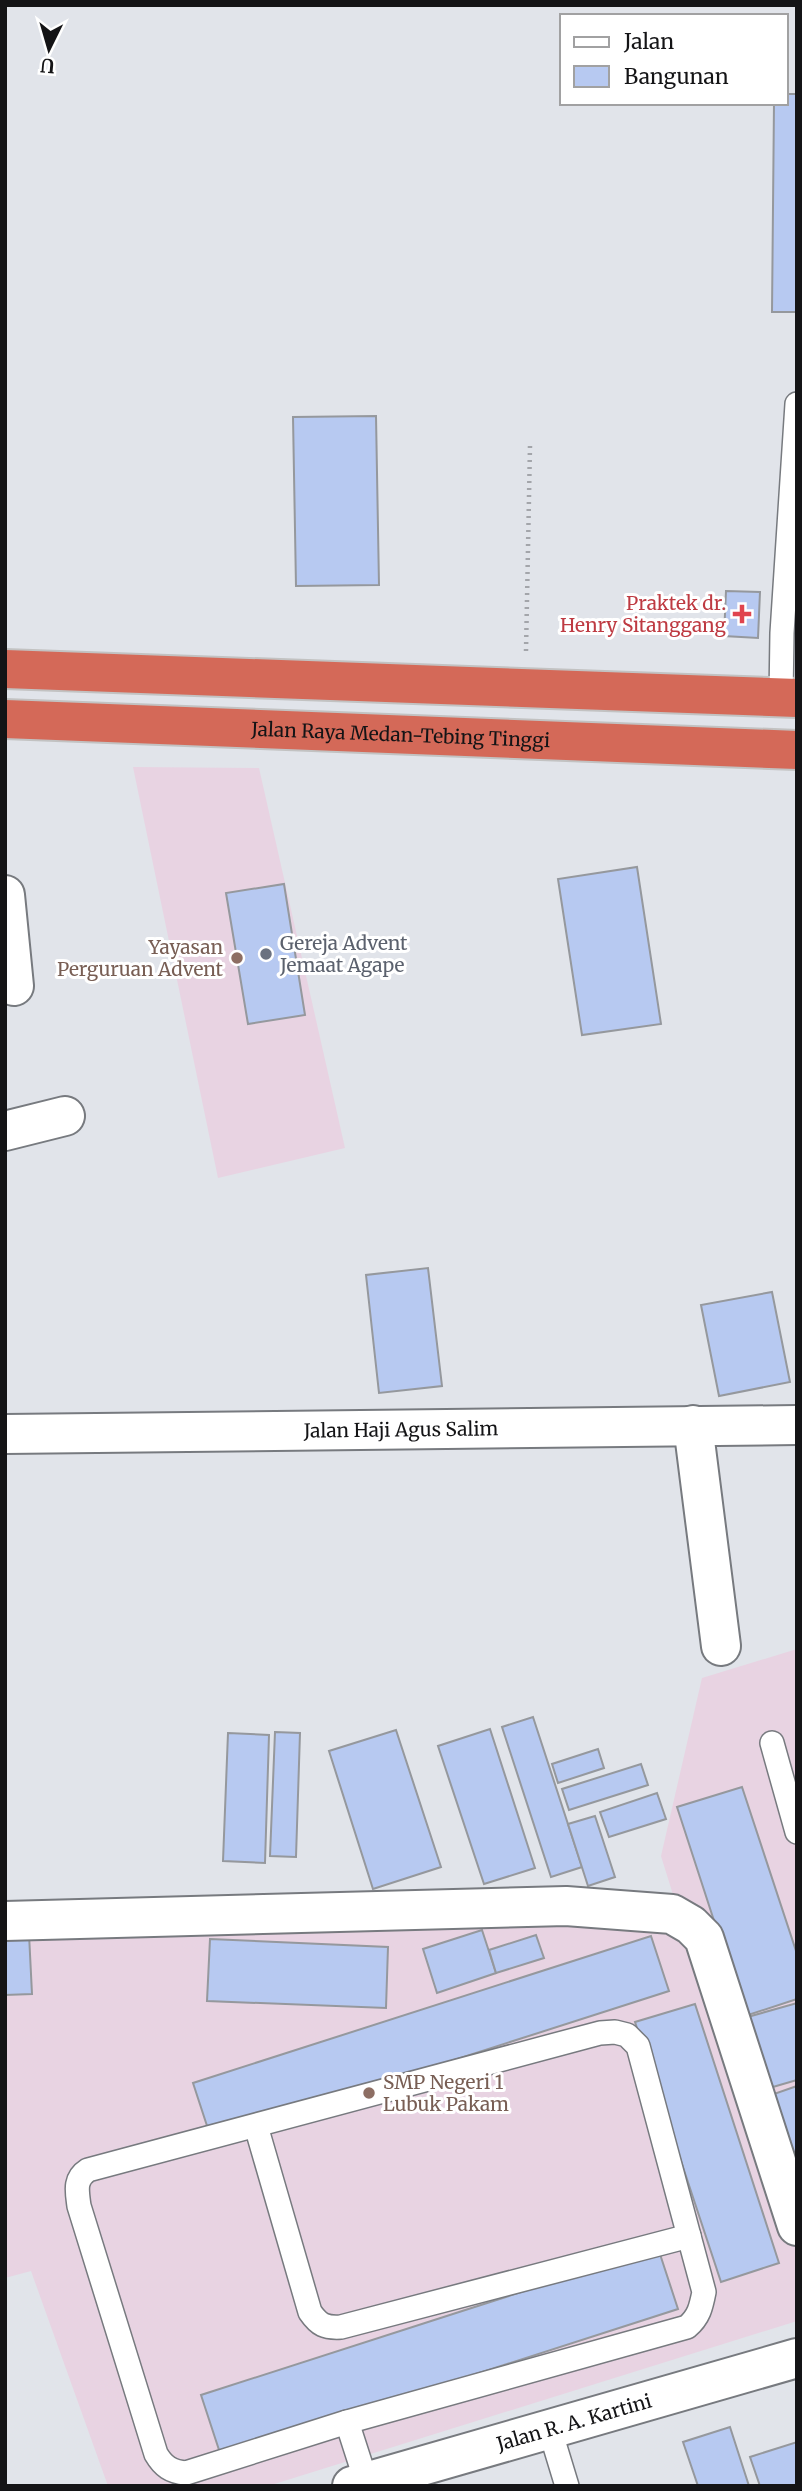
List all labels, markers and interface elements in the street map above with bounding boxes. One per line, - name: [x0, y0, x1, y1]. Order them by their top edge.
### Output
- north arrow: [14, 14, 84, 84]
- legend: [560, 14, 788, 105]
- text: Jalan: [623, 28, 674, 55]
- text: U: [39, 53, 56, 79]
- text: Bangunan: [624, 63, 729, 90]
- place label: Praktek dr. Henry Sitanggang: [560, 591, 726, 637]
- marker: Praktek dr. Henry Sitanggang: [732, 604, 752, 624]
- street label: Jalan Raya Medan-Tebing Tinggi: [250, 717, 551, 752]
- place label: Gereja Advent Jemaat Agape: [279, 931, 408, 977]
- place label: Yayasan Perguruan Advent: [57, 935, 224, 981]
- marker: Gereja Advent Jemaat Agape: [258, 946, 274, 962]
- marker: Yayasan Perguruan Advent: [229, 950, 245, 966]
- street label: Jalan Haji Agus Salim: [302, 1416, 499, 1443]
- place label: SMP Negeri 1 Lubuk Pakam: [383, 2070, 509, 2116]
- marker: SMP Negeri 1 Lubuk Pakam: [361, 2085, 377, 2101]
- street label: Jalan R. A. Kartini: [493, 2388, 654, 2456]

